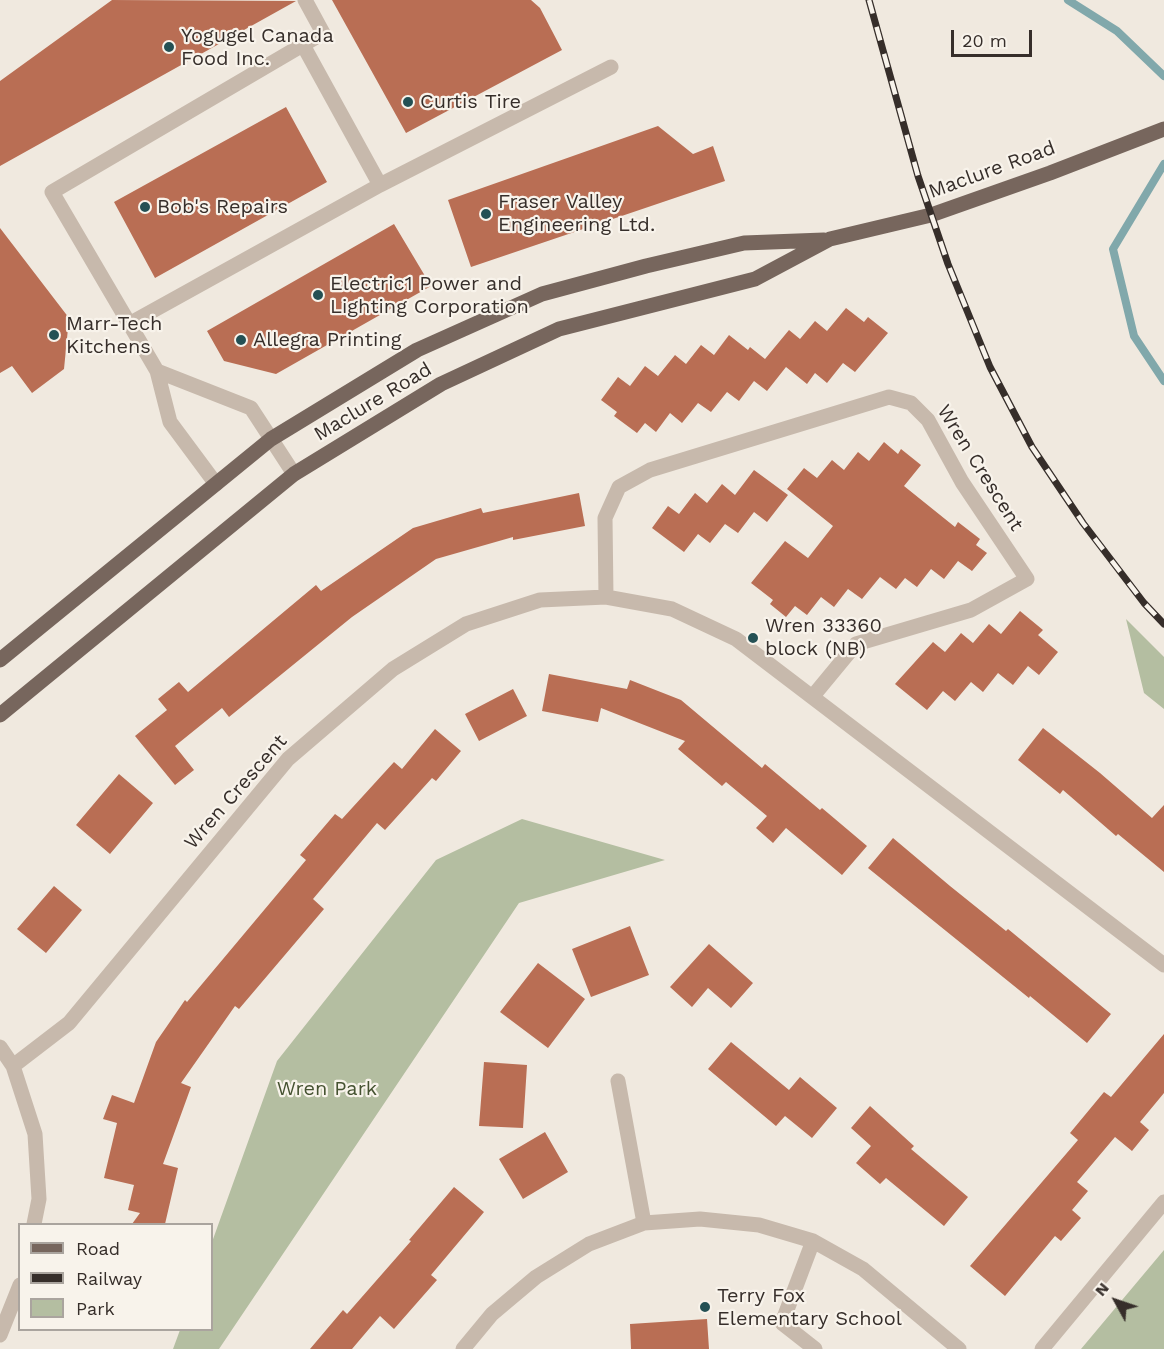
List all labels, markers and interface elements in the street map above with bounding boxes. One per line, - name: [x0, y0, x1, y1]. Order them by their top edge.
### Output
- scale bar: [954, 18, 1035, 56]
- place label: Yogugel Canada Food Inc.: [181, 24, 334, 71]
- text: 20 m: [962, 30, 1007, 51]
- marker: Yogugel Canada Food Inc.: [162, 40, 176, 54]
- place label: Curtis Tire: [420, 90, 521, 114]
- marker: Curtis Tire: [401, 95, 415, 109]
- street label: Maclure Road: [925, 136, 1059, 204]
- place label: Fraser Valley Engineering Ltd.: [498, 190, 655, 237]
- place label: Bob's Repairs: [157, 195, 288, 219]
- marker: Bob's Repairs: [138, 200, 152, 214]
- marker: Fraser Valley Engineering Ltd.: [479, 207, 493, 221]
- place label: Electric1 Power and Lighting Corporation: [330, 272, 529, 319]
- marker: Electric1 Power and Lighting Corporation: [311, 288, 325, 302]
- place label: Marr-Tech Kitchens: [66, 312, 162, 359]
- marker: Marr-Tech Kitchens: [47, 328, 61, 342]
- place label: Allegra Printing: [253, 328, 401, 352]
- marker: Allegra Printing: [234, 333, 248, 347]
- street label: Maclure Road: [310, 357, 436, 447]
- street label: Wren Crescent: [932, 400, 1028, 536]
- place label: Wren 33360 block (NB): [765, 614, 882, 661]
- marker: Wren 33360 block (NB): [746, 631, 760, 645]
- street label: Wren Crescent: [180, 730, 292, 854]
- park label: Wren Park: [277, 1077, 377, 1101]
- legend: [18, 1223, 213, 1331]
- text: Road: [76, 1238, 120, 1259]
- text: Railway: [76, 1268, 142, 1289]
- north arrow: [1086, 1271, 1146, 1331]
- text: N: [1091, 1278, 1113, 1300]
- place label: Terry Fox Elementary School: [717, 1284, 902, 1331]
- text: Park: [76, 1298, 115, 1319]
- marker: Terry Fox Elementary School: [698, 1300, 712, 1314]

